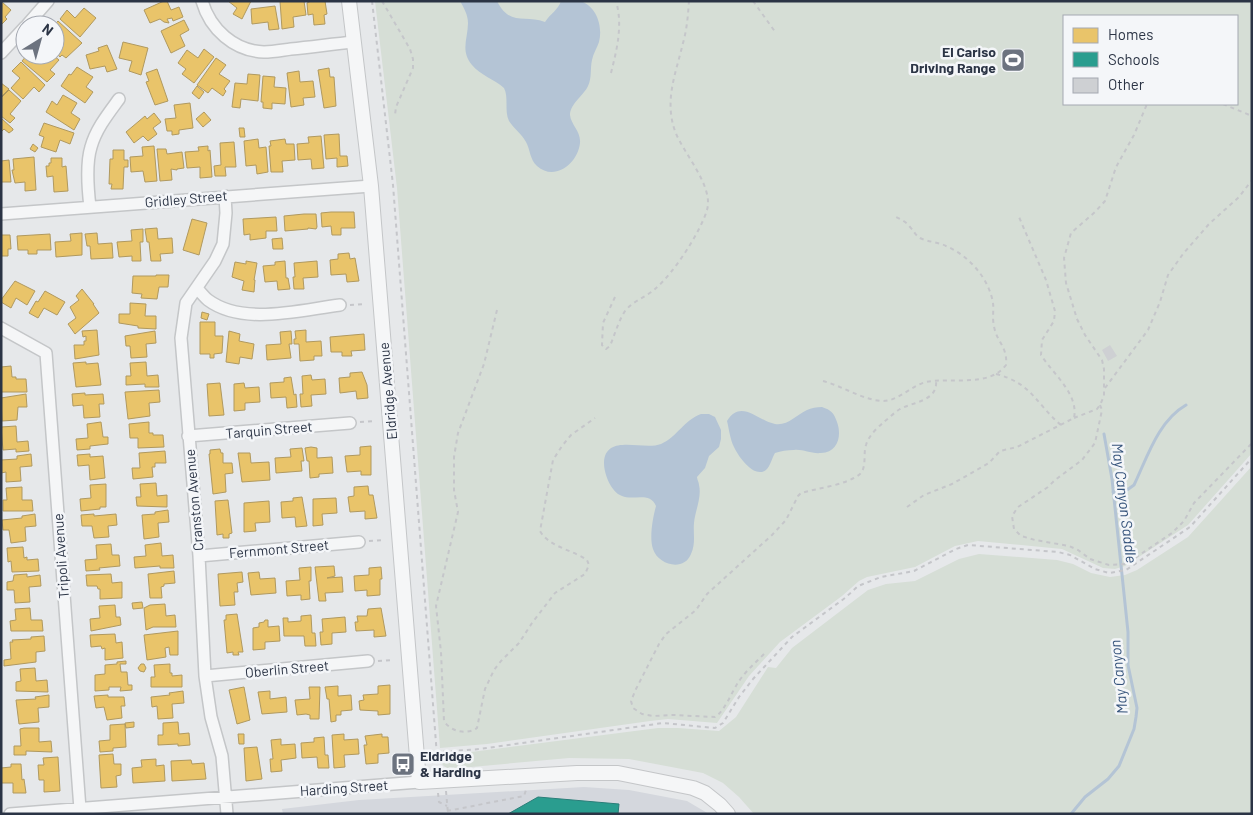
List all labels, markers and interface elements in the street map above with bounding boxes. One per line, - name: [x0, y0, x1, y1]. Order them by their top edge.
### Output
- north arrow: [15, 15, 65, 65]
- legend: [1063, 15, 1238, 105]
- text: N: [39, 20, 57, 39]
- text: Homes: [1108, 25, 1153, 43]
- place label: El Cariso Driving Range: [910, 43, 996, 76]
- sports icon: El Cariso Driving Range: [1000, 47, 1026, 73]
- text: Schools: [1108, 50, 1160, 68]
- text: Other: [1108, 75, 1145, 93]
- street label: Gridley Street: [144, 186, 228, 211]
- street label: Eldridge Avenue: [375, 342, 400, 441]
- street label: Tarquin Street: [225, 417, 313, 442]
- water label: May Canyon Saddle: [1109, 442, 1141, 564]
- street label: Cranston Avenue: [181, 448, 206, 552]
- street label: Tripoli Avenue: [49, 513, 72, 599]
- street label: Fernmont Street: [228, 536, 330, 561]
- water label: May Canyon: [1105, 639, 1131, 715]
- street label: Oberlin Street: [244, 656, 330, 681]
- place label: Eldridge & Harding: [420, 747, 481, 780]
- bus stop icon: Eldridge & Harding: [390, 751, 416, 777]
- street label: Harding Street: [299, 776, 389, 799]

